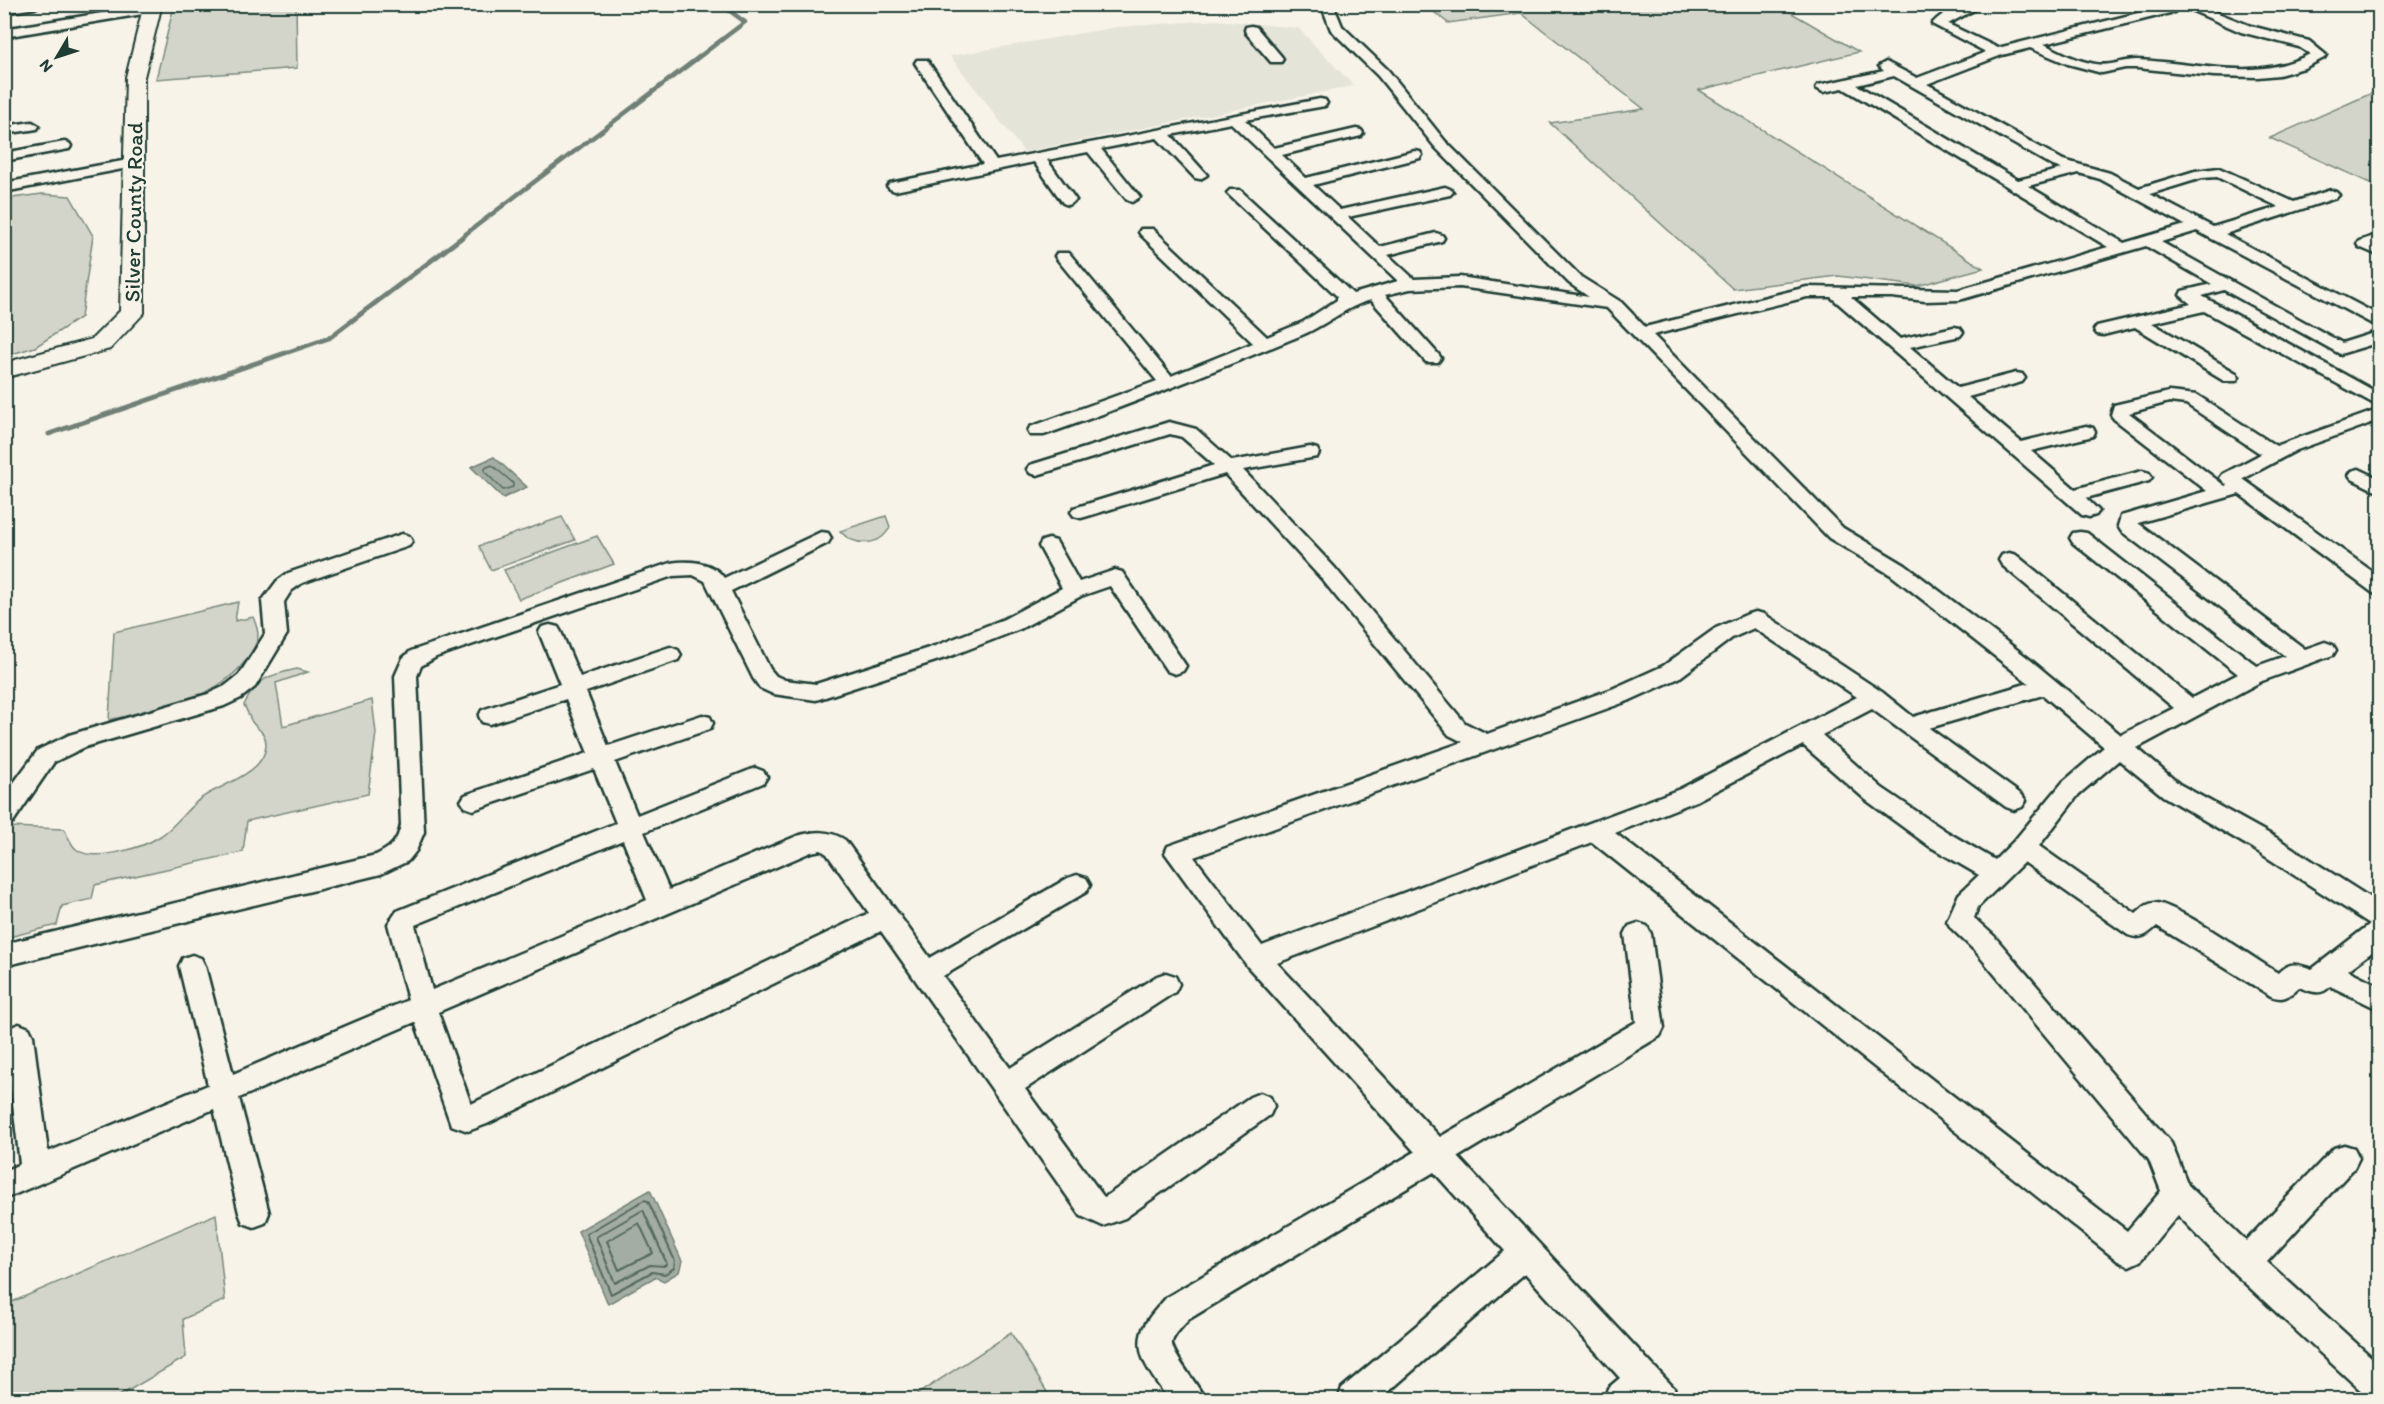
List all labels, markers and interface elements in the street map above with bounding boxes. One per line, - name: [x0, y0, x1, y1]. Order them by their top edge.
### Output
- north arrow: [27, 27, 87, 87]
- text: N: [35, 56, 57, 76]
- street label: Silver County Road: [118, 122, 149, 302]

